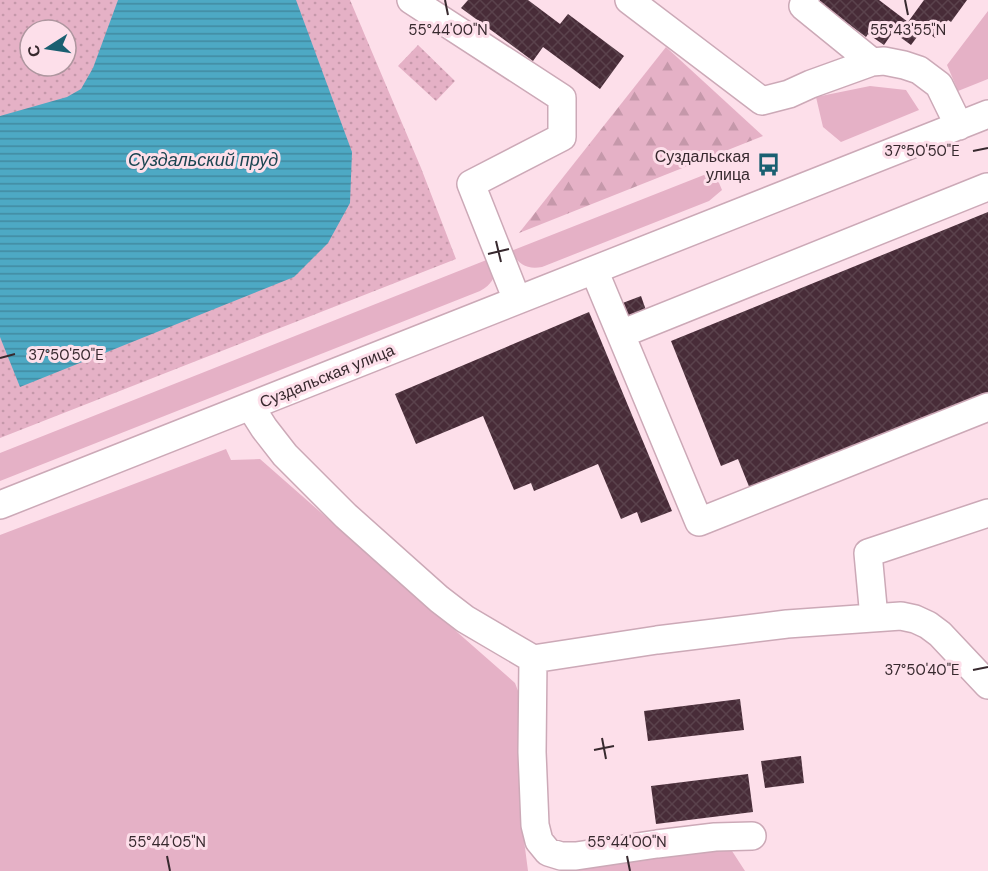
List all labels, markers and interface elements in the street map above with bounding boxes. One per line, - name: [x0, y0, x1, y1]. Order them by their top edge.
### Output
- north arrow: [18, 18, 78, 78]
- text: 55°44'00"N: [408, 20, 488, 40]
- text: 55°43'55"N: [870, 20, 946, 40]
- text: С: [22, 43, 45, 59]
- text: 37°50'50"E: [884, 141, 960, 161]
- place label: Суздальская улица: [655, 146, 750, 185]
- water label: Суздальский пруд: [128, 148, 278, 172]
- bus stop icon: Суздальская улица: [755, 152, 781, 178]
- street label: Суздальская улица: [256, 339, 398, 413]
- text: 37°50'50"E: [28, 345, 104, 365]
- text: 37°50'40"E: [885, 660, 959, 680]
- text: 55°44'05"N: [128, 832, 206, 852]
- text: 55°44'00"N: [587, 832, 667, 852]

